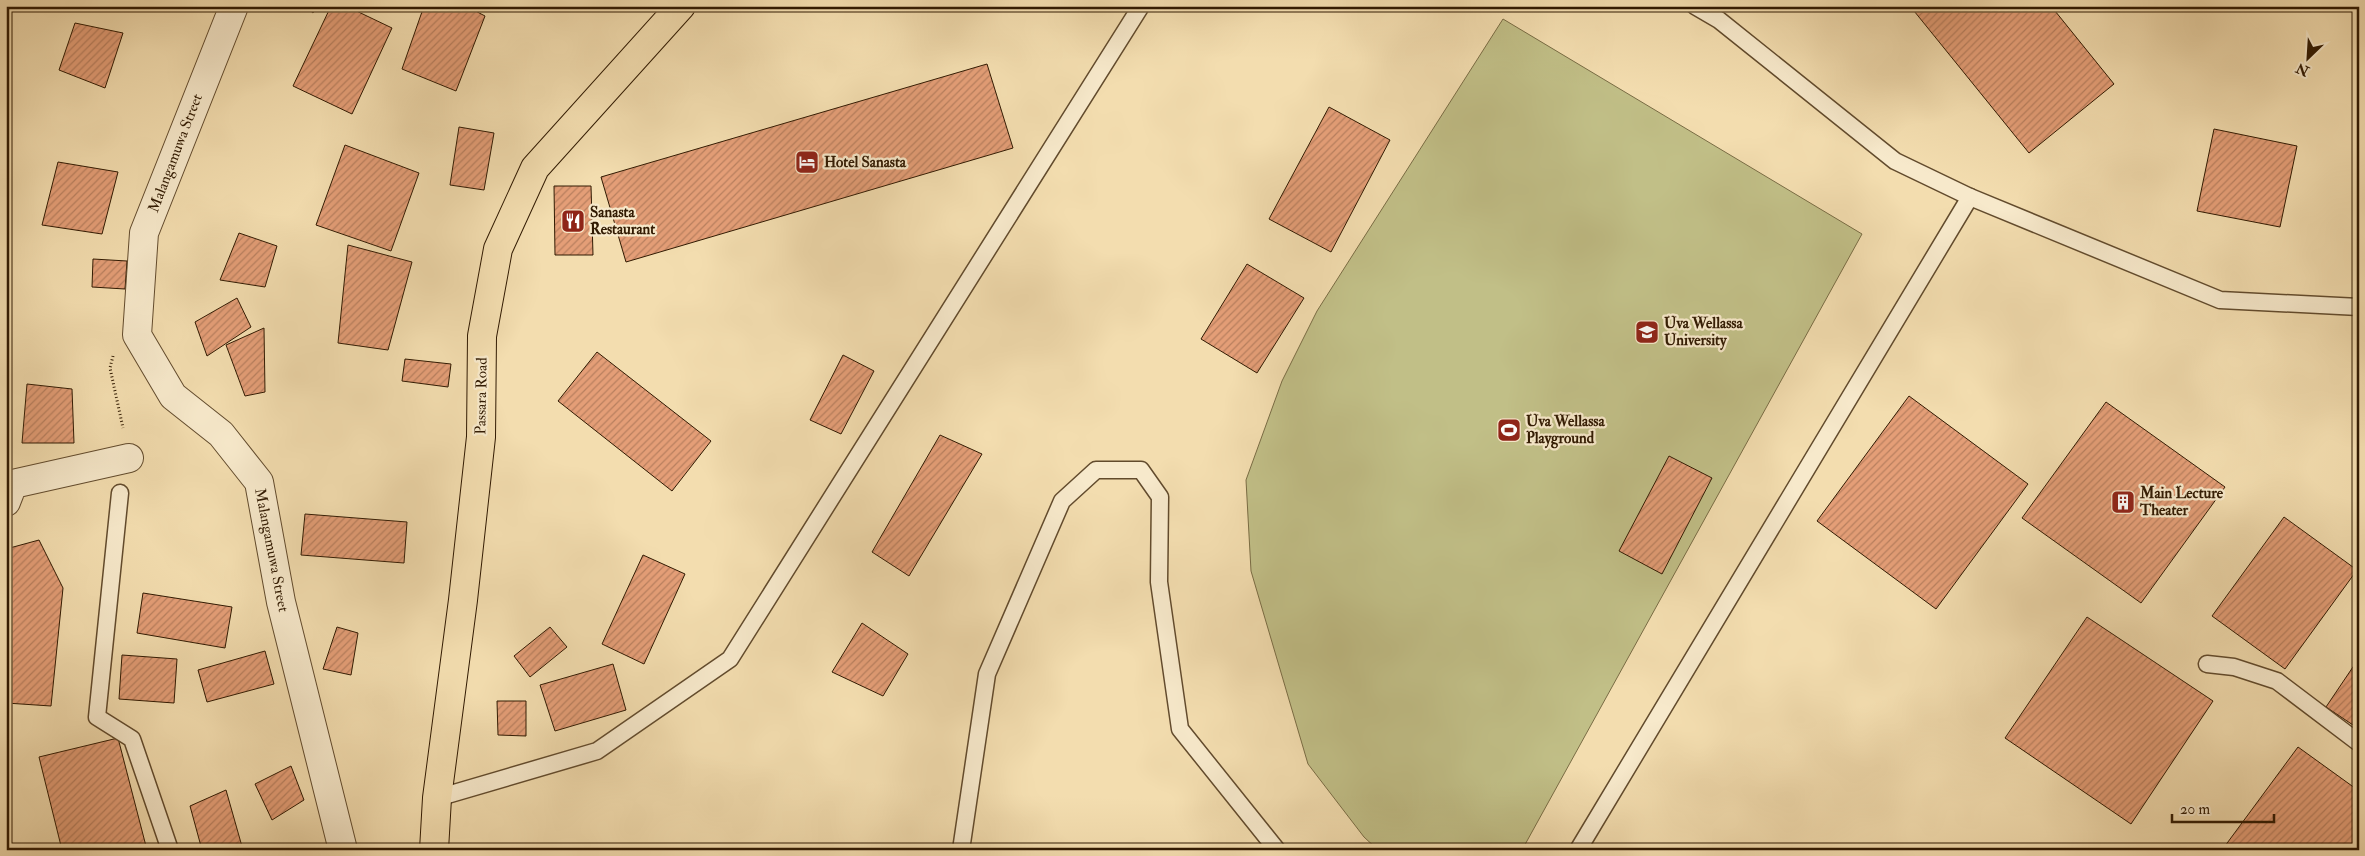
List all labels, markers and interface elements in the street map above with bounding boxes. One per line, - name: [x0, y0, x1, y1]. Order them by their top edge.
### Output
- north arrow: [2282, 32, 2332, 82]
- text: N: [2293, 59, 2313, 80]
- street label: Malangamuwa Street: [144, 91, 207, 215]
- hotel icon: Hotel Sanasta: [794, 149, 820, 175]
- place label: Hotel Sanasta: [824, 153, 907, 172]
- place label: Sanasta Restaurant: [590, 203, 655, 239]
- restaurant icon: Sanasta Restaurant: [560, 208, 586, 234]
- place label: Uva Wellassa University: [1664, 314, 1743, 351]
- school or university icon: Uva Wellassa University: [1634, 319, 1660, 345]
- street label: Passara Road: [471, 357, 492, 435]
- place label: Uva Wellassa Playground: [1526, 412, 1605, 449]
- sports icon: Uva Wellassa Playground: [1496, 417, 1522, 443]
- place label: Main Lecture Theater: [2139, 484, 2224, 520]
- street label: Malangamuwa Street: [250, 487, 293, 614]
- building icon: Main Lecture Theater: [2110, 489, 2136, 515]
- scale bar: [2172, 791, 2275, 823]
- text: 20 m: [2180, 800, 2210, 819]

